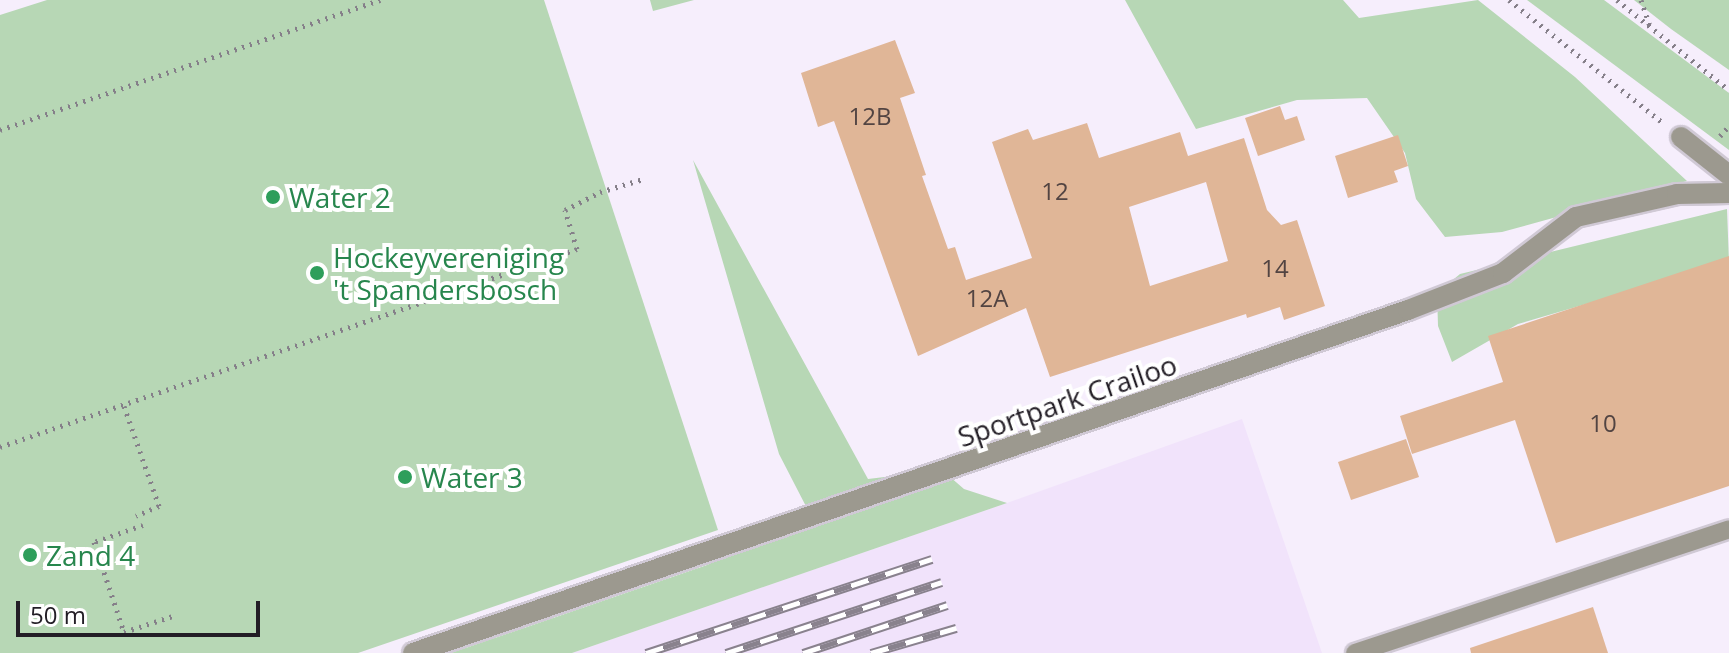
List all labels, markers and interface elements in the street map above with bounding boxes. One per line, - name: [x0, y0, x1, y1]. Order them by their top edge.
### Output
- house number: 12B: [849, 102, 891, 130]
- house number: 12: [1041, 177, 1069, 205]
- place label: Water 2: [289, 180, 391, 214]
- marker: Water 2: [264, 188, 282, 206]
- place label: Hockeyvereniging 't Spandersbosch: [333, 240, 564, 306]
- house number: 14: [1261, 254, 1289, 282]
- marker: Hockeyvereniging 't Spandersbosch: [308, 264, 326, 282]
- house number: 12A: [966, 284, 1008, 312]
- street label: Sportpark Crailoo: [953, 347, 1181, 453]
- house number: 10: [1589, 409, 1617, 437]
- place label: Water 3: [421, 460, 523, 494]
- marker: Water 3: [396, 468, 414, 486]
- place label: Zand 4: [46, 538, 135, 572]
- marker: Zand 4: [21, 546, 39, 564]
- scale bar: [20, 585, 264, 635]
- text: 50 m: [30, 598, 86, 631]

